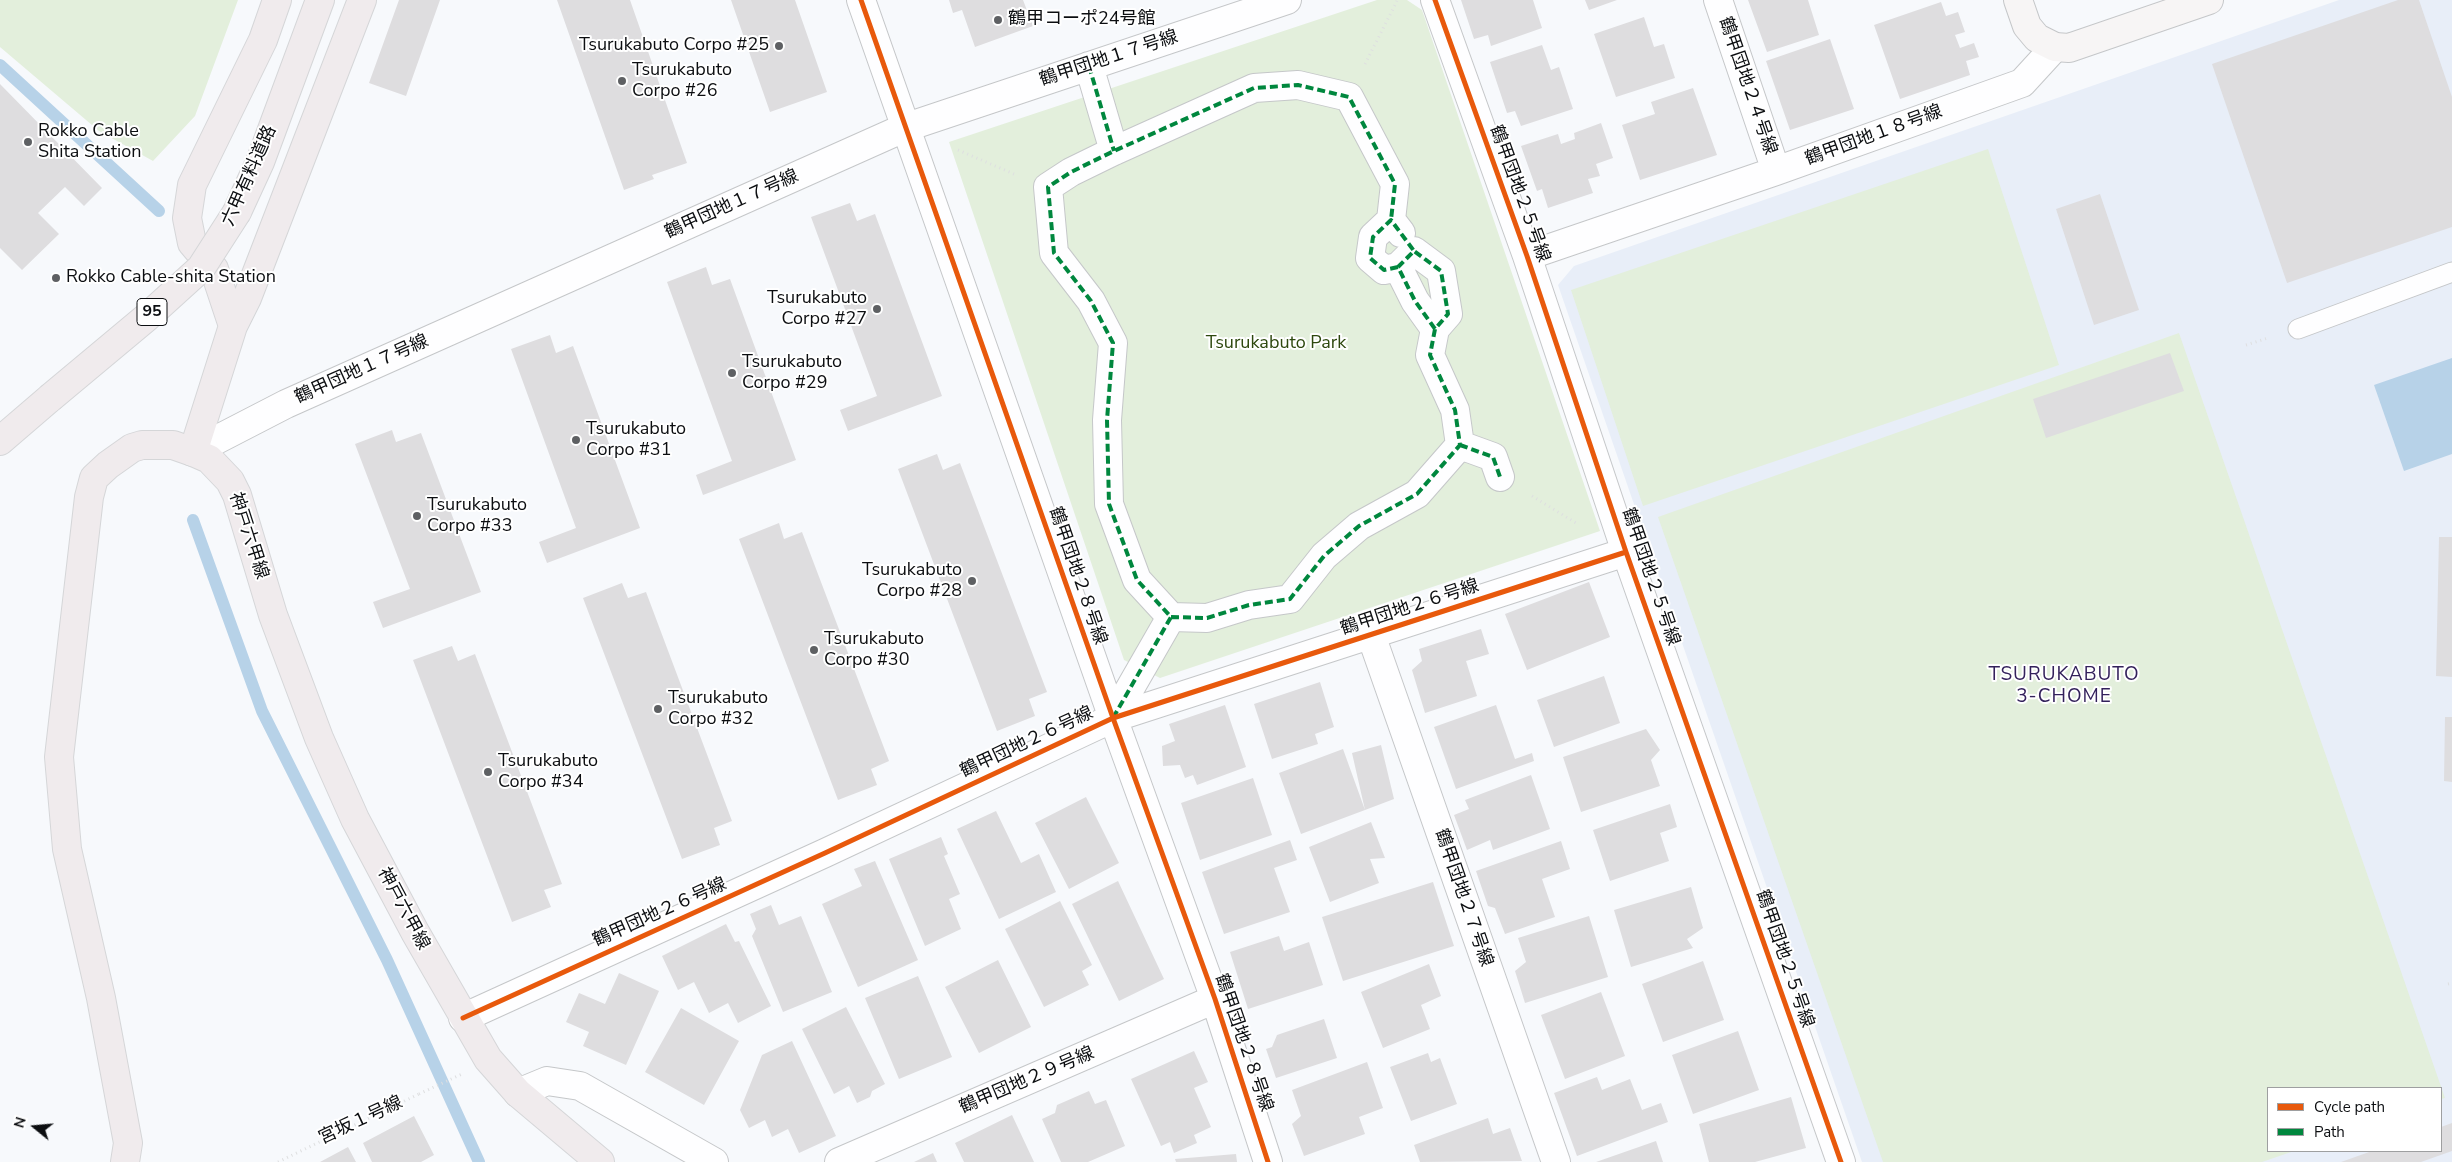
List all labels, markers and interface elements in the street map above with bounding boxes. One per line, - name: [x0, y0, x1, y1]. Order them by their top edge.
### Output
- place label: 鶴甲コーポ24号館: [1008, 9, 1156, 31]
- marker: 鶴甲コーポ24号館: [992, 14, 1004, 26]
- street label: 鶴甲団地２４号線: [1713, 14, 1781, 158]
- street label: 鶴甲団地１７号線: [1037, 26, 1181, 92]
- place label: Tsurukabuto Corpo #25: [579, 35, 769, 57]
- marker: Tsurukabuto Corpo #25: [773, 40, 785, 52]
- place label: Tsurukabuto Corpo #26: [632, 60, 732, 102]
- marker: Tsurukabuto Corpo #26: [616, 75, 628, 87]
- street label: 鶴甲団地１８号線: [1803, 101, 1945, 171]
- place label: Rokko Cable Shita Station: [38, 121, 142, 163]
- street label: 六甲有料道路: [218, 122, 282, 230]
- street label: 鶴甲団地２５号線: [1484, 123, 1554, 265]
- marker: Rokko Cable Shita Station: [22, 136, 34, 148]
- street label: 鶴甲団地１７号線: [662, 166, 802, 244]
- place label: Rokko Cable-shita Station: [66, 267, 276, 289]
- marker: Rokko Cable-shita Station: [50, 272, 62, 284]
- place label: Tsurukabuto Corpo #27: [767, 288, 867, 330]
- road number: 95: [137, 298, 167, 326]
- marker: Tsurukabuto Corpo #27: [871, 303, 883, 315]
- street label: 鶴甲団地１７号線: [292, 331, 432, 409]
- park label: Tsurukabuto Park: [1206, 333, 1346, 355]
- place label: Tsurukabuto Corpo #29: [742, 352, 842, 394]
- marker: Tsurukabuto Corpo #29: [726, 367, 738, 379]
- place label: Tsurukabuto Corpo #31: [586, 419, 686, 462]
- marker: Tsurukabuto Corpo #31: [570, 434, 582, 446]
- street label: 神戸六甲線: [224, 490, 272, 582]
- place label: Tsurukabuto Corpo #33: [427, 495, 527, 538]
- street label: 鶴甲団地２８号線: [1043, 504, 1111, 648]
- street label: 鶴甲団地２５号線: [1616, 505, 1684, 649]
- marker: Tsurukabuto Corpo #33: [411, 510, 423, 522]
- place label: Tsurukabuto Corpo #28: [862, 560, 962, 602]
- marker: Tsurukabuto Corpo #28: [966, 575, 978, 587]
- street label: 鶴甲団地２６号線: [1338, 575, 1482, 641]
- place label: Tsurukabuto Corpo #30: [824, 629, 924, 672]
- marker: Tsurukabuto Corpo #30: [808, 644, 820, 656]
- district label: TSURUKABUTO 3-CHOME: [1987, 664, 2141, 708]
- place label: Tsurukabuto Corpo #32: [668, 688, 768, 731]
- marker: Tsurukabuto Corpo #32: [652, 703, 664, 715]
- street label: 鶴甲団地２６号線: [957, 703, 1097, 783]
- place label: Tsurukabuto Corpo #34: [498, 751, 598, 794]
- marker: Tsurukabuto Corpo #34: [482, 766, 494, 778]
- street label: 鶴甲団地２７号線: [1429, 826, 1497, 970]
- street label: 神戸六甲線: [372, 864, 434, 954]
- street label: 鶴甲団地２６号線: [590, 874, 730, 952]
- street label: 鶴甲団地２５号線: [1750, 887, 1818, 1031]
- street label: 鶴甲団地２８号線: [1209, 971, 1277, 1115]
- street label: 鶴甲団地２９号線: [957, 1043, 1097, 1119]
- legend: [2267, 1087, 2442, 1152]
- street label: 宮坂１号線: [316, 1092, 406, 1150]
- text: Cycle path: [2314, 1097, 2385, 1117]
- north arrow: [10, 1102, 60, 1152]
- text: N: [10, 1115, 31, 1130]
- text: Path: [2314, 1122, 2345, 1142]

